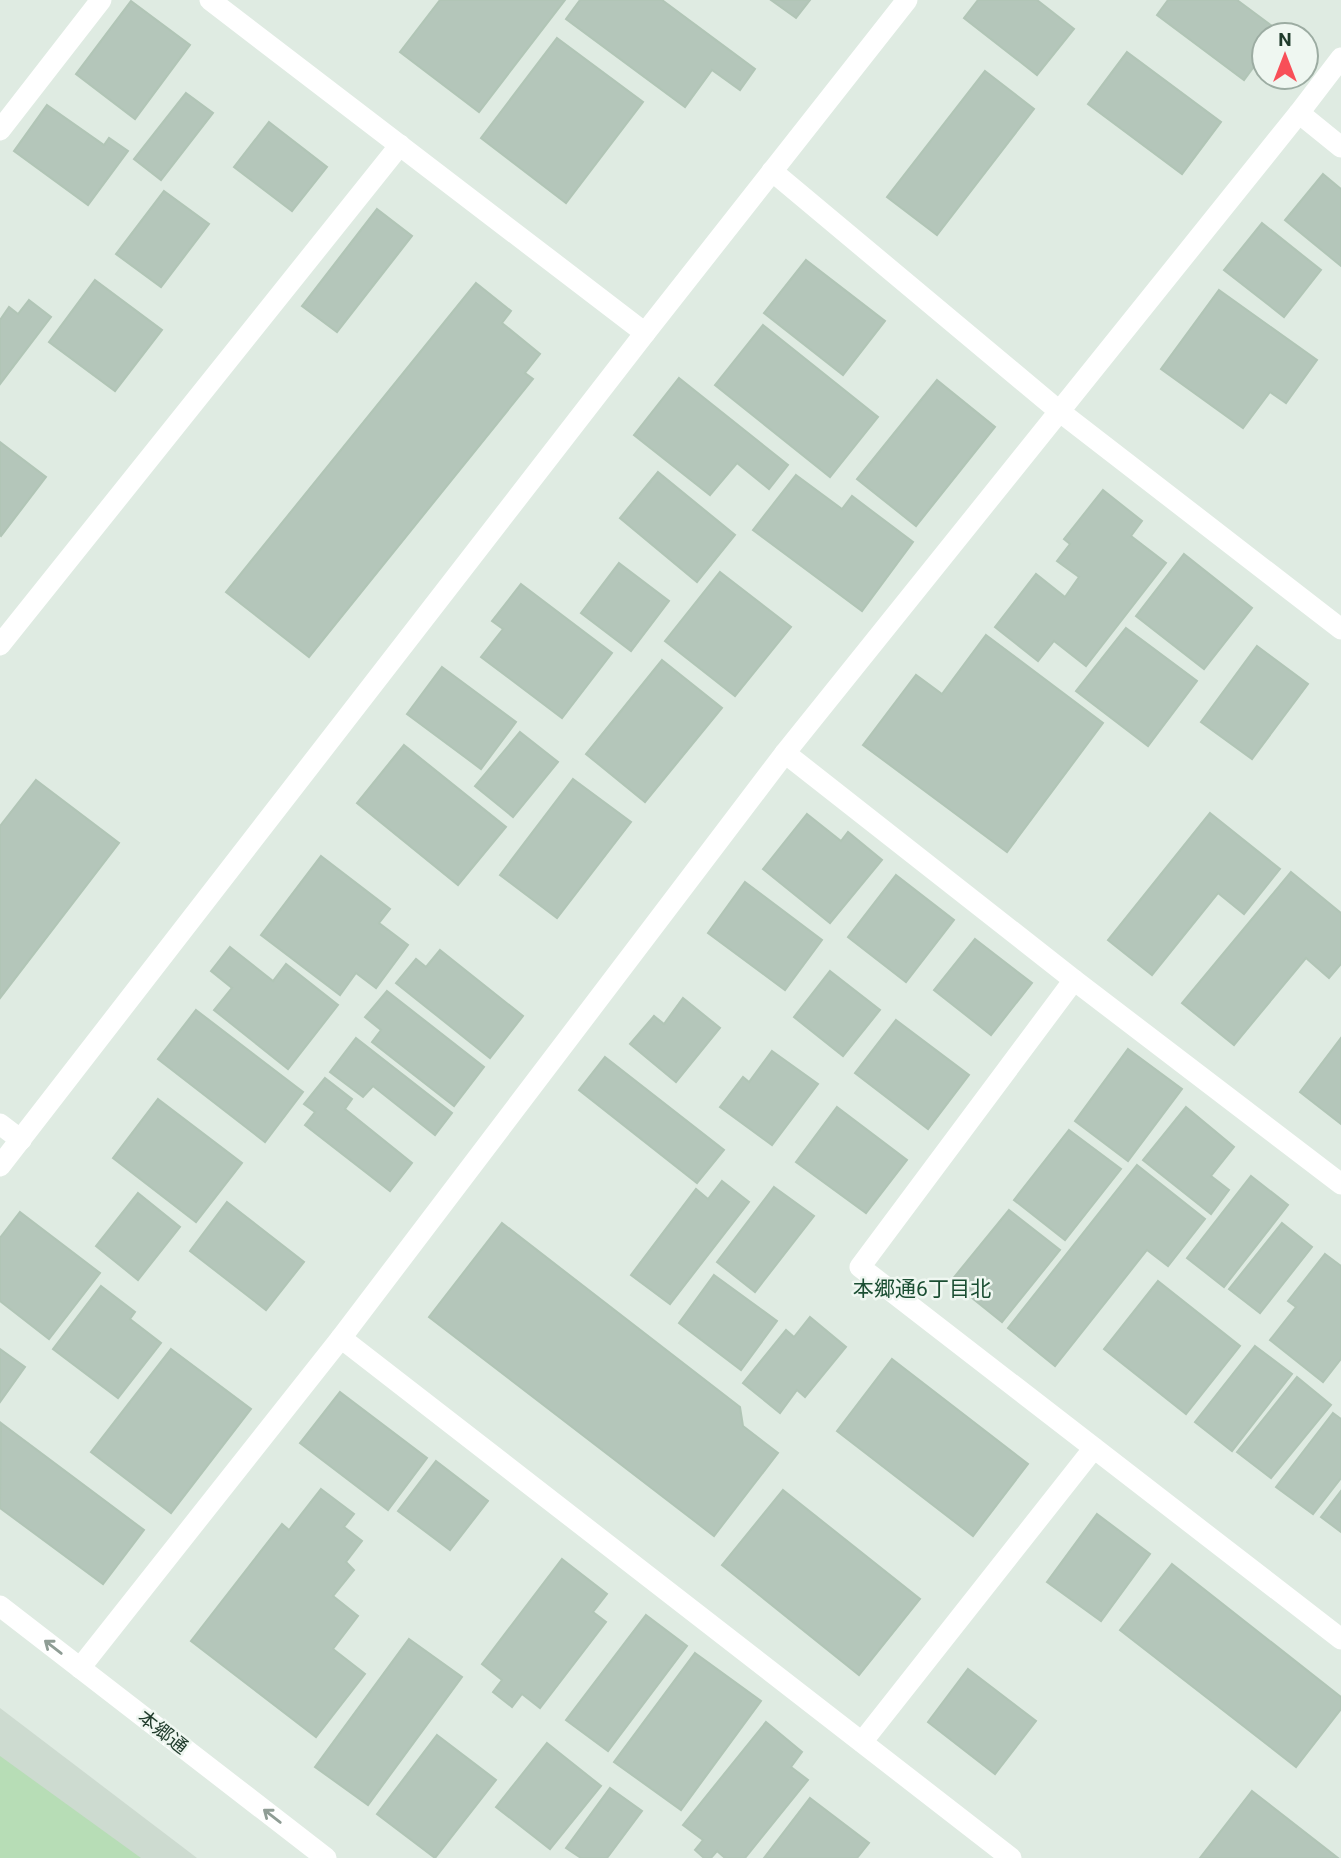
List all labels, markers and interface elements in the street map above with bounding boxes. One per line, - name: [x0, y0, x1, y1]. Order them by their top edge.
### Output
- north arrow: [1250, 21, 1320, 91]
- text: N: [1278, 28, 1292, 51]
- district label: 本郷通6丁目北: [853, 1277, 991, 1301]
- one-way arrow: [45, 1640, 63, 1655]
- street label: 本郷通: [133, 1705, 193, 1759]
- one-way arrow: [264, 1809, 282, 1824]

